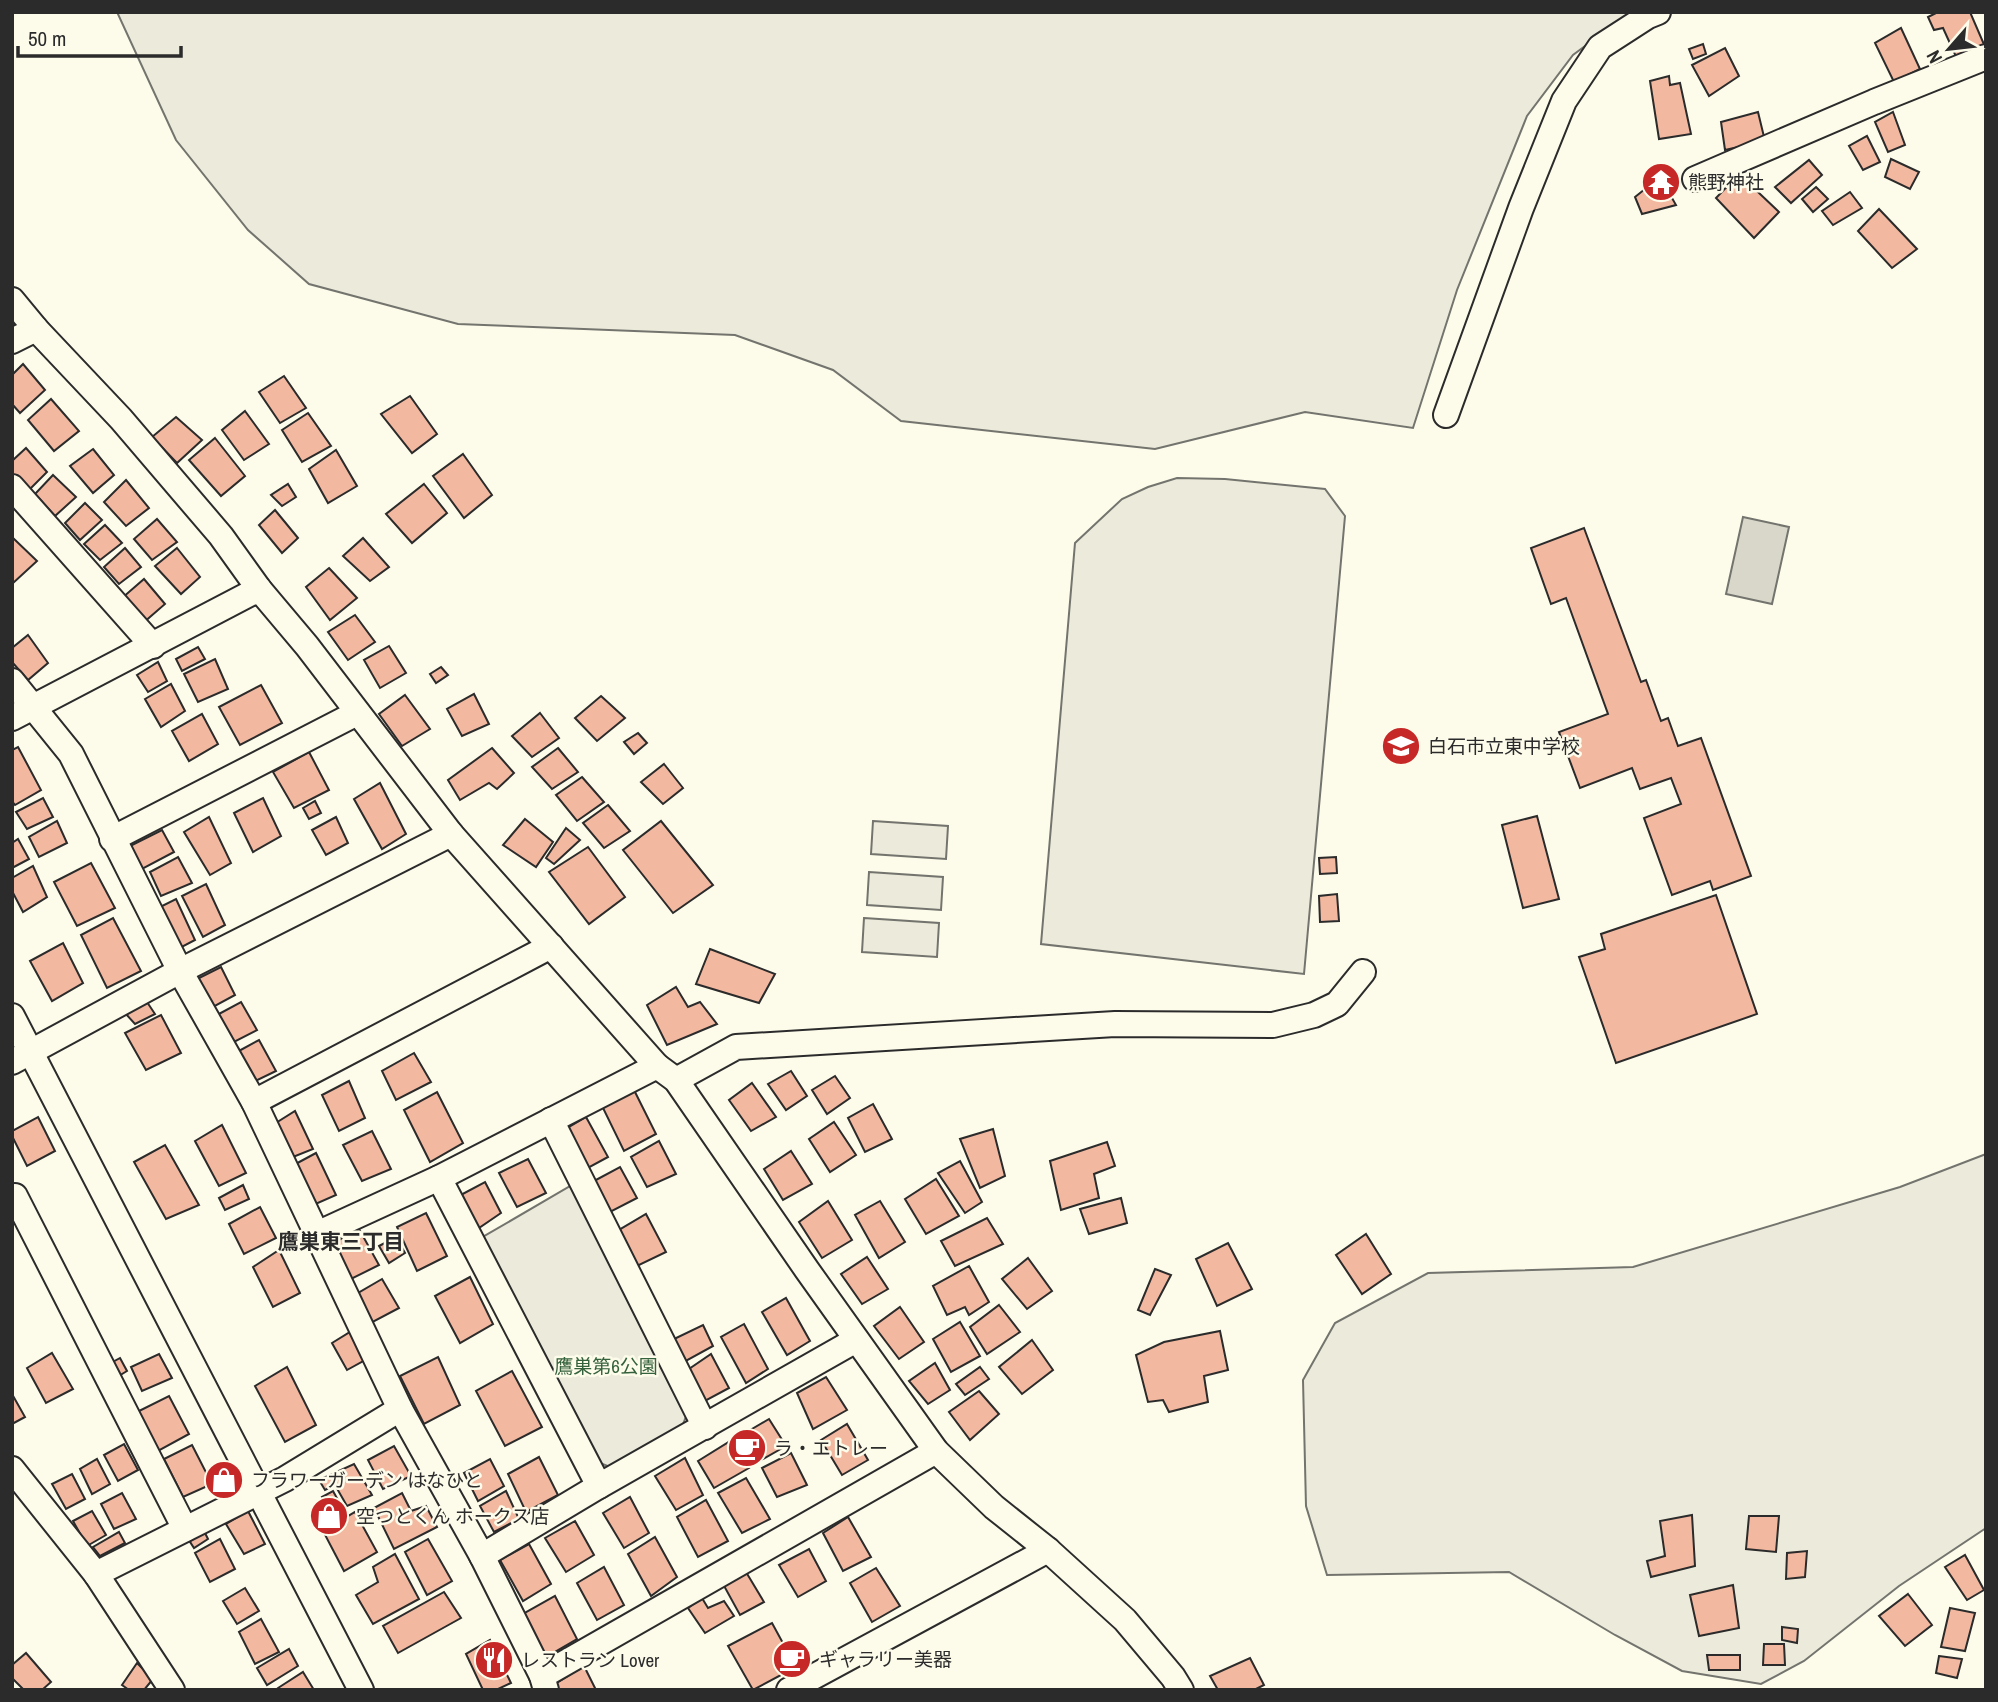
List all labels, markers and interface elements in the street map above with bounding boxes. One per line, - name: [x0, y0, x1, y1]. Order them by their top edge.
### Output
- scale bar: [18, 14, 180, 58]
- north arrow: [1914, 14, 1984, 84]
- text: 50 m: [28, 24, 66, 53]
- text: N: [1920, 46, 1948, 68]
- temple icon: 熊野神社: [1640, 161, 1682, 203]
- place label: 熊野神社: [1688, 169, 1764, 195]
- school or university icon: 白石市立東中学校: [1380, 725, 1422, 767]
- place label: 白石市立東中学校: [1428, 733, 1580, 759]
- district label: 鷹巣東三丁目: [278, 1227, 404, 1256]
- park label: 鷹巣第6公園: [554, 1353, 658, 1379]
- cafe icon: ラ・エトレー: [726, 1427, 768, 1469]
- place label: ラ・エトレー: [774, 1435, 888, 1461]
- shop icon: フラワーガーデン はなひと: [203, 1459, 245, 1501]
- place label: フラワーガーデン はなひと: [251, 1467, 483, 1493]
- shop icon: 空つとくん ホークス店: [308, 1495, 350, 1537]
- place label: 空つとくん ホークス店: [356, 1503, 549, 1529]
- cafe icon: ギャラリー美器: [771, 1638, 813, 1680]
- restaurant icon: レストラン Lover: [473, 1639, 515, 1681]
- place label: ギャラリー美器: [819, 1646, 952, 1672]
- place label: レストラン Lover: [521, 1647, 660, 1673]

